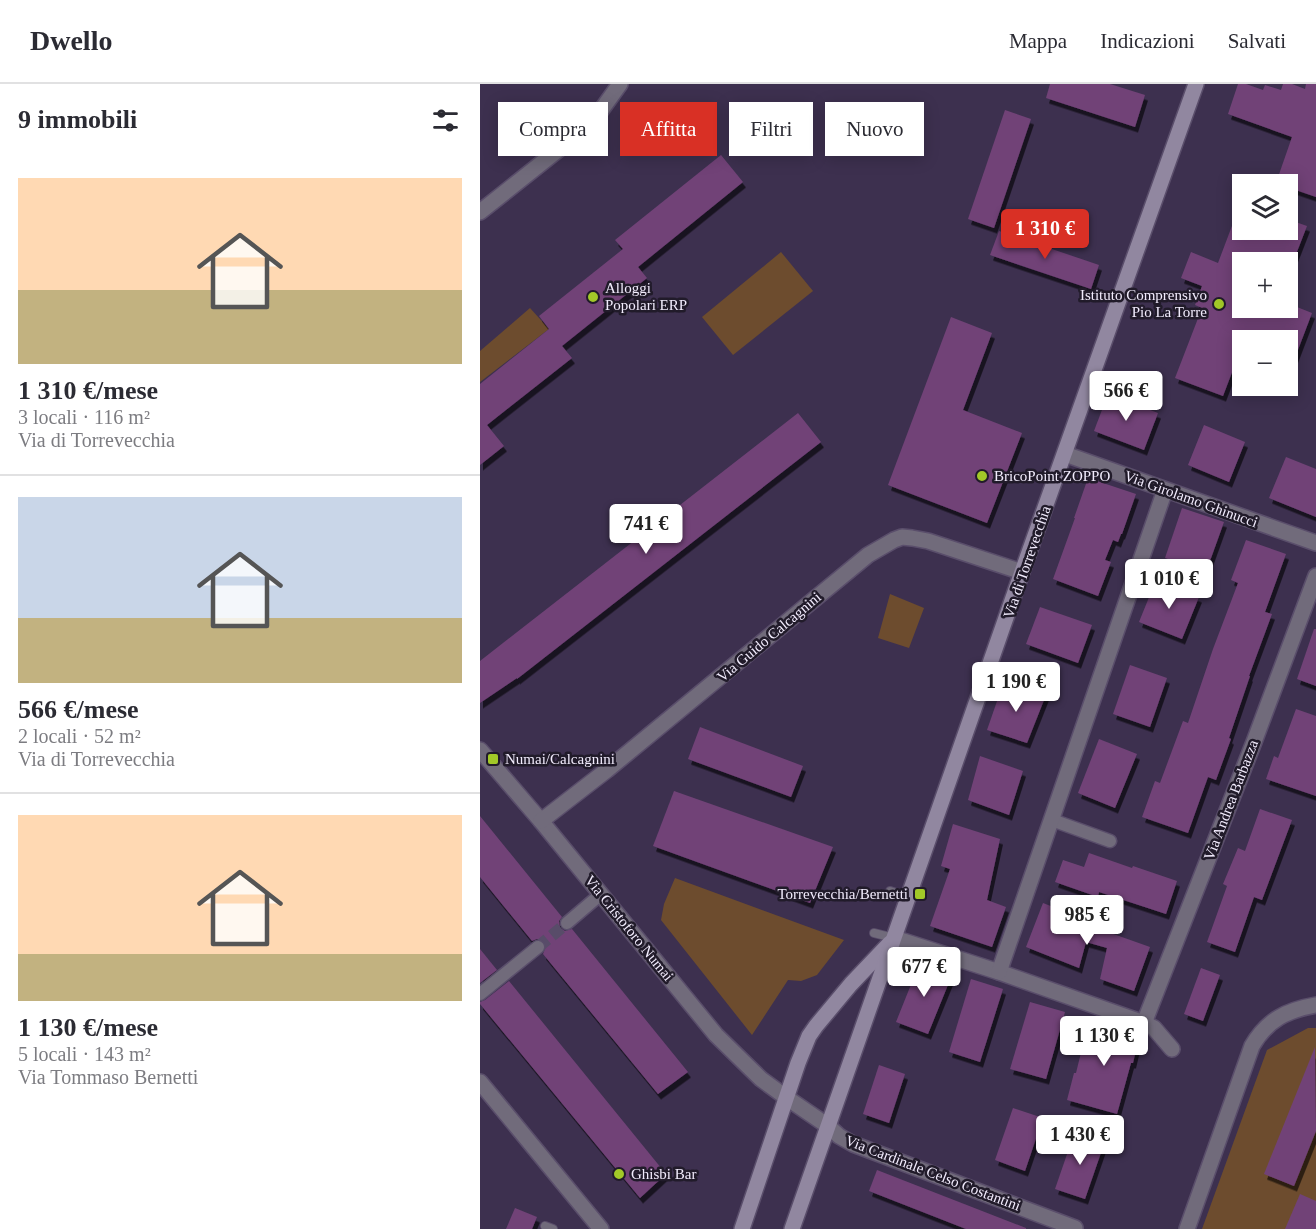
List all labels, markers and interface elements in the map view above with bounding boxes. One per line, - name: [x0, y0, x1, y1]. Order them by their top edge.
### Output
- text: Dwello: [30, 25, 112, 56]
- text: Mappa: [1009, 29, 1067, 53]
- text: Indicazioni: [1100, 29, 1195, 53]
- text: Salvati: [1228, 29, 1286, 53]
- chip: Compra: [498, 102, 608, 156]
- chip: Affitta: [620, 102, 717, 156]
- chip: Filtri: [729, 102, 813, 156]
- chip: Nuovo: [825, 102, 924, 156]
- icon: filters: [429, 104, 462, 137]
- text: 9 immobili: [18, 105, 137, 134]
- map controls: [1232, 174, 1298, 396]
- button: layers: [1232, 174, 1298, 240]
- pin: 1 310 €: [990, 209, 1100, 260]
- icon: home: [186, 217, 294, 325]
- text: 1 310 €: [1015, 217, 1075, 239]
- button: +: [1232, 252, 1298, 318]
- place label: Alloggi Popolari ERP: [605, 280, 687, 313]
- place label: Istituto Comprensivo Pio La Torre: [1080, 287, 1207, 320]
- marker: Alloggi Popolari ERP: [586, 290, 600, 304]
- marker: Istituto Comprensivo Pio La Torre: [1212, 297, 1226, 311]
- button: −: [1232, 330, 1298, 396]
- pin: 566 €: [1084, 371, 1168, 422]
- text: 1 310 €/mese: [18, 376, 158, 405]
- text: 566 €: [1104, 379, 1149, 401]
- text: 3 locali · 116 m²: [18, 406, 150, 428]
- text: Via di Torrevecchia: [18, 429, 175, 451]
- street label: Via Girolamo Ghinucci: [1122, 467, 1260, 531]
- place label: BricoPoint ZOPPO: [994, 468, 1110, 484]
- marker: BricoPoint ZOPPO: [975, 469, 989, 483]
- street label: Via di Torrevecchia: [1000, 503, 1054, 620]
- pin: 741 €: [604, 504, 688, 555]
- text: 741 €: [624, 512, 669, 534]
- icon: home: [186, 536, 294, 644]
- pin: 1 010 €: [1114, 559, 1224, 610]
- text: 1 010 €: [1139, 567, 1199, 589]
- street label: Via Guido Calcagnini: [714, 589, 824, 685]
- pin: 1 190 €: [961, 662, 1071, 713]
- text: 1 190 €: [986, 670, 1046, 692]
- text: 566 €/mese: [18, 695, 139, 724]
- text: 2 locali · 52 m²: [18, 725, 141, 747]
- street label: Via Andrea Barbazza: [1201, 737, 1261, 862]
- text: Via di Torrevecchia: [18, 748, 175, 770]
- place label: Numai/Calcagnini: [505, 751, 615, 767]
- marker: Numai/Calcagnini: [486, 752, 500, 766]
- icon: home: [186, 854, 294, 962]
- street label: Via Cristoforo Numai: [582, 872, 676, 984]
- place label: Torrevecchia/Bernetti: [777, 886, 908, 902]
- marker: Torrevecchia/Bernetti: [913, 887, 927, 901]
- pin: 985 €: [1045, 895, 1129, 946]
- text: 985 €: [1065, 903, 1110, 925]
- pin: 677 €: [882, 947, 966, 998]
- text: 677 €: [902, 955, 947, 977]
- text: 1 130 €/mese: [18, 1013, 158, 1042]
- pin: 1 130 €: [1049, 1016, 1159, 1067]
- text: 1 130 €: [1074, 1024, 1134, 1046]
- text: 5 locali · 143 m²: [18, 1043, 151, 1065]
- text: Via Tommaso Bernetti: [18, 1066, 198, 1088]
- pin: 1 430 €: [1025, 1115, 1135, 1166]
- text: 1 430 €: [1050, 1123, 1110, 1145]
- street label: Via Cardinale Celso Costantini: [843, 1132, 1023, 1214]
- place label: Ghisbi Bar: [631, 1166, 696, 1182]
- marker: Ghisbi Bar: [612, 1167, 626, 1181]

